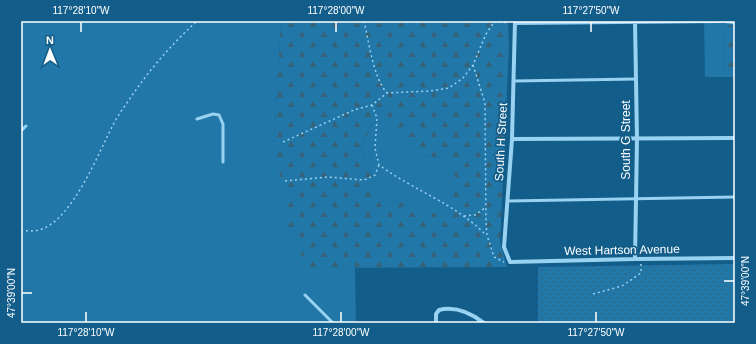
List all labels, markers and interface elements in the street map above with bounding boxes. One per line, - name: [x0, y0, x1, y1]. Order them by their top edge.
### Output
- text: 117°28'10"W: [52, 5, 110, 16]
- text: 117°28'00"W: [307, 5, 365, 16]
- text: 117°27'50"W: [562, 5, 620, 16]
- north arrow: [30, 30, 70, 70]
- text: N: [46, 34, 54, 46]
- street label: South G Street: [619, 100, 633, 180]
- street label: South H Street: [492, 102, 510, 182]
- street label: West Hartson Avenue: [564, 242, 680, 258]
- text: 47°39'00"N: [740, 256, 751, 306]
- text: 47°39'00"N: [6, 268, 17, 318]
- text: 117°28'10"W: [57, 327, 115, 338]
- text: 117°28'00"W: [312, 327, 370, 338]
- text: 117°27'50"W: [567, 327, 625, 338]

